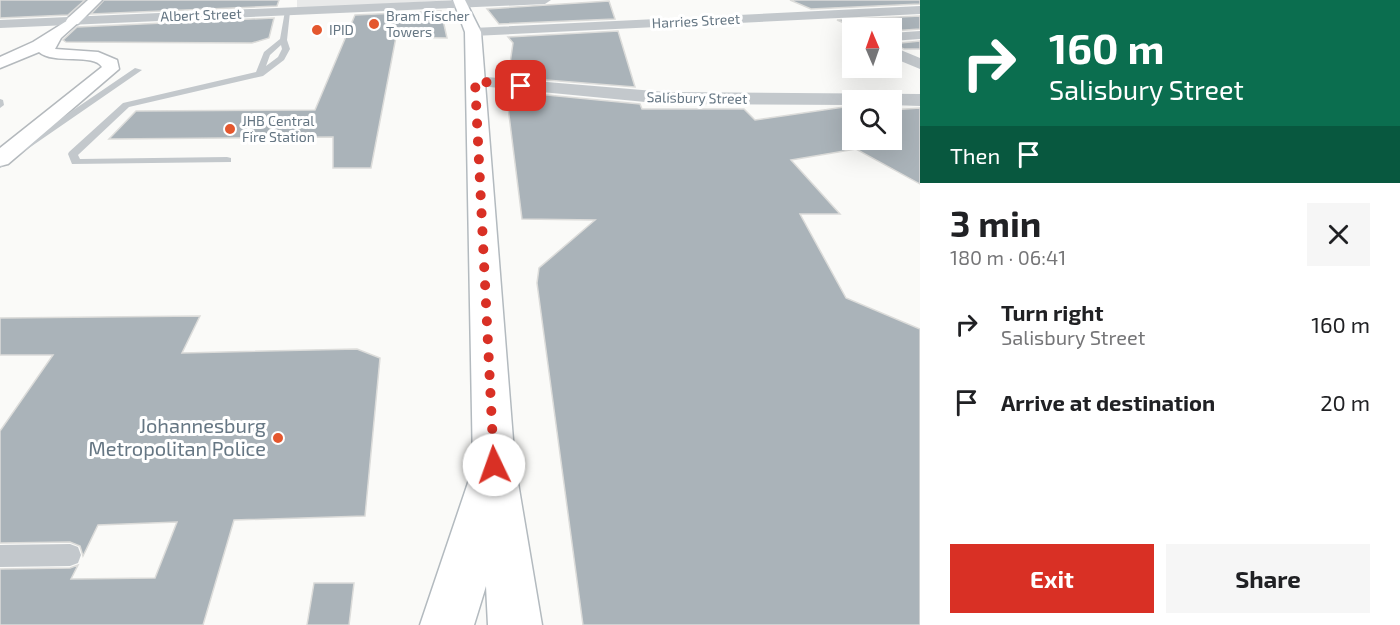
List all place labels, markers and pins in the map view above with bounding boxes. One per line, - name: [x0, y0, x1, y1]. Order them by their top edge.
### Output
- place label: Bram Fischer Towers: [386, 7, 470, 40]
- marker: Bram Fischer Towers: [367, 17, 381, 31]
- place label: IPID: [329, 21, 354, 38]
- marker: IPID: [310, 23, 324, 37]
- pin: [495, 60, 546, 111]
- place label: JHB Central Fire Station: [242, 112, 315, 145]
- marker: JHB Central Fire Station: [223, 122, 237, 136]
- place label: Johannesburg Metropolitan Police: [88, 413, 266, 460]
- marker: Johannesburg Metropolitan Police: [271, 431, 285, 445]

